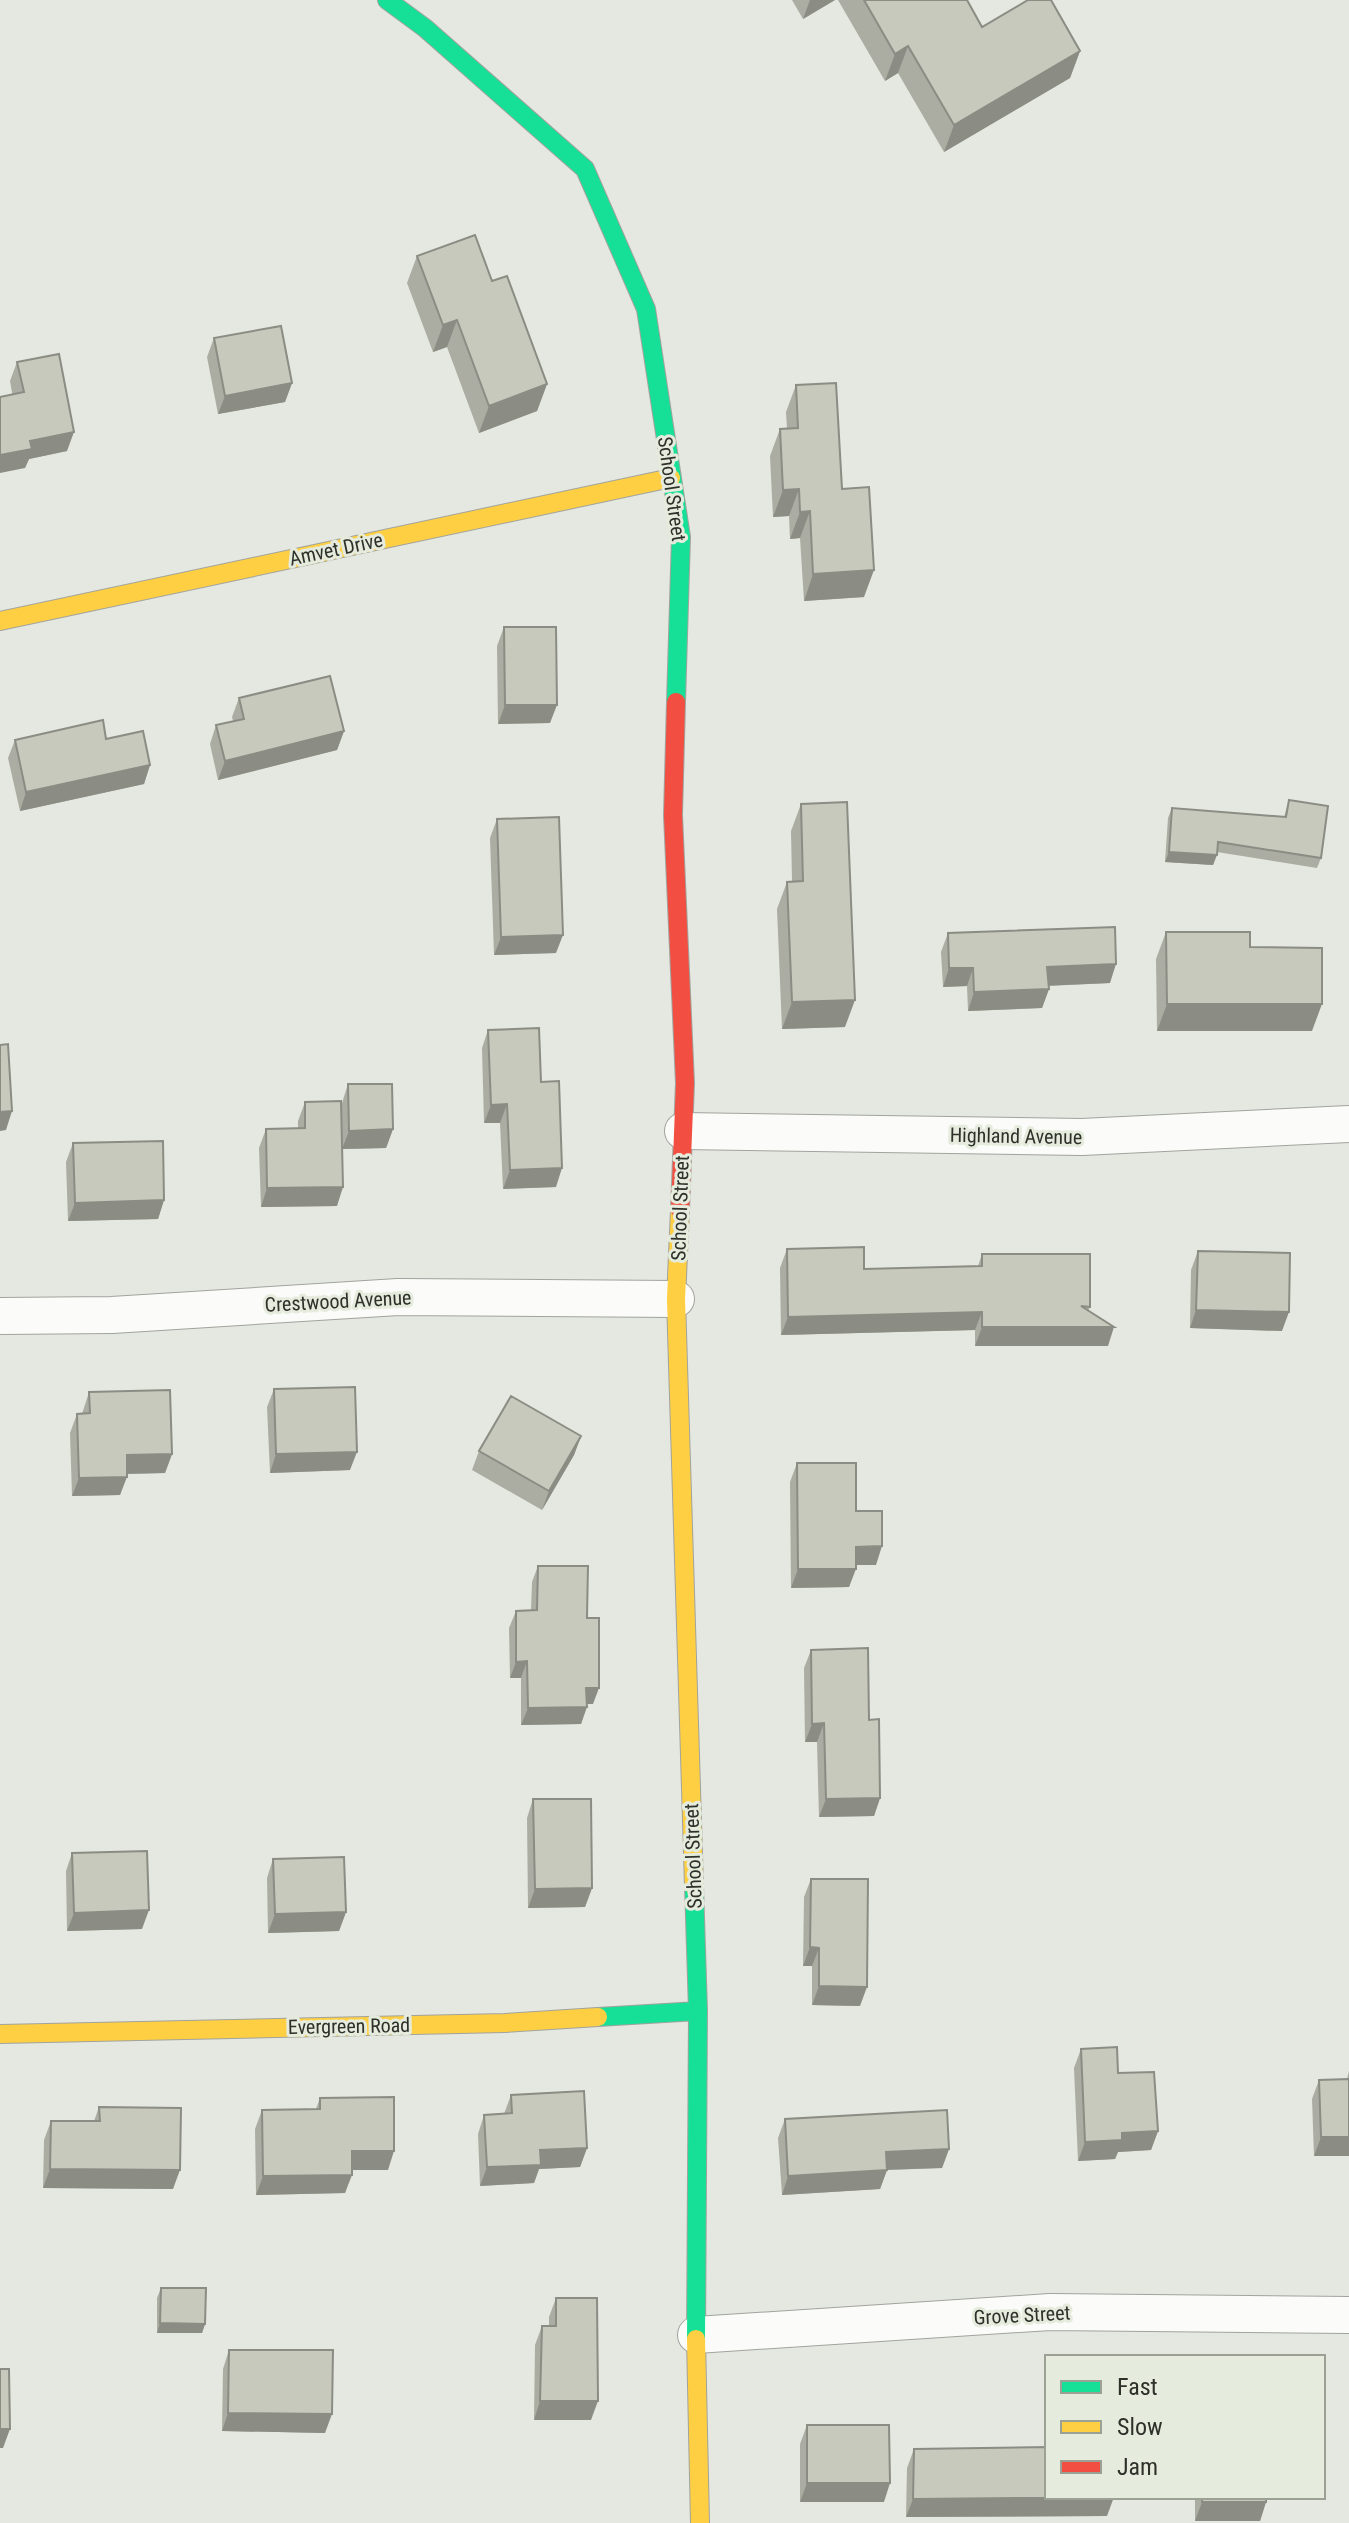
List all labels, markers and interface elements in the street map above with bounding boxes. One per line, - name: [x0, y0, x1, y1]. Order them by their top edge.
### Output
- street label: School Street: [653, 435, 691, 543]
- street label: Amvet Drive: [287, 527, 385, 571]
- street label: Highland Avenue: [950, 1123, 1082, 1149]
- street label: School Street: [666, 1155, 694, 1261]
- street label: Crestwood Avenue: [264, 1285, 412, 1317]
- street label: School Street: [679, 1803, 707, 1909]
- street label: Evergreen Road: [288, 2013, 410, 2039]
- street label: Grove Street: [973, 2300, 1071, 2330]
- legend: [1045, 2355, 1325, 2499]
- text: Fast: [1117, 2373, 1158, 2401]
- text: Slow: [1117, 2413, 1163, 2441]
- text: Jam: [1117, 2453, 1158, 2481]

